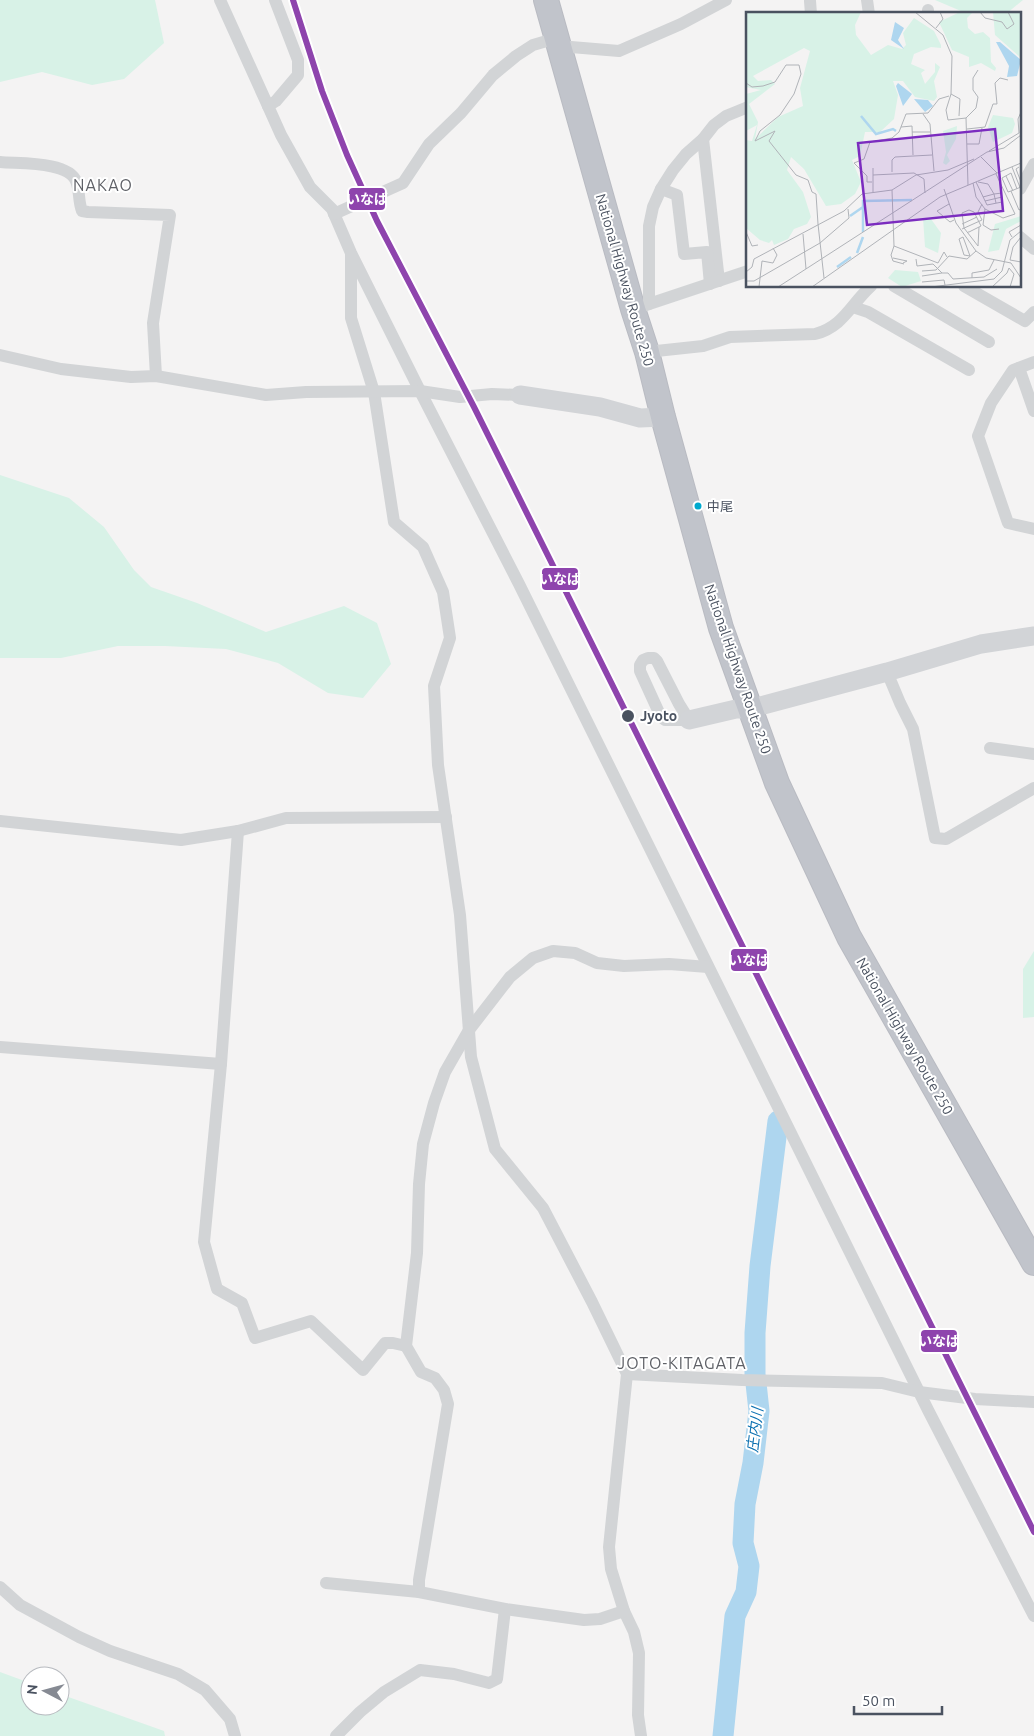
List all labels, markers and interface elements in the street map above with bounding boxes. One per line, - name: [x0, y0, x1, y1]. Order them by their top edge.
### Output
- inset map: [746, 12, 1022, 288]
- district label: NAKAO: [73, 176, 133, 194]
- line badge: いなば: [348, 187, 386, 211]
- text: いなば: [346, 191, 388, 207]
- street label: National Highway Route 250: [593, 192, 657, 368]
- place label: 中尾: [707, 499, 733, 513]
- marker: 中尾: [693, 501, 703, 511]
- line badge: いなば: [541, 567, 579, 591]
- text: いなば: [539, 571, 581, 587]
- street label: National Highway Route 250: [701, 582, 775, 756]
- marker: Jyoto: [620, 708, 636, 724]
- place label: Jyoto: [640, 708, 677, 724]
- line badge: いなば: [730, 948, 768, 972]
- text: いなば: [728, 952, 770, 968]
- street label: National Highway Route 250: [853, 955, 957, 1117]
- line badge: いなば: [920, 1329, 958, 1353]
- text: いなば: [918, 1333, 960, 1349]
- district label: JOTO-KITAGATA: [617, 1354, 747, 1372]
- water label: 庄内川: [743, 1405, 766, 1453]
- north arrow: [20, 1666, 70, 1716]
- text: N: [24, 1684, 41, 1696]
- scale bar: [854, 1684, 942, 1716]
- text: 50 m: [862, 1692, 895, 1709]

